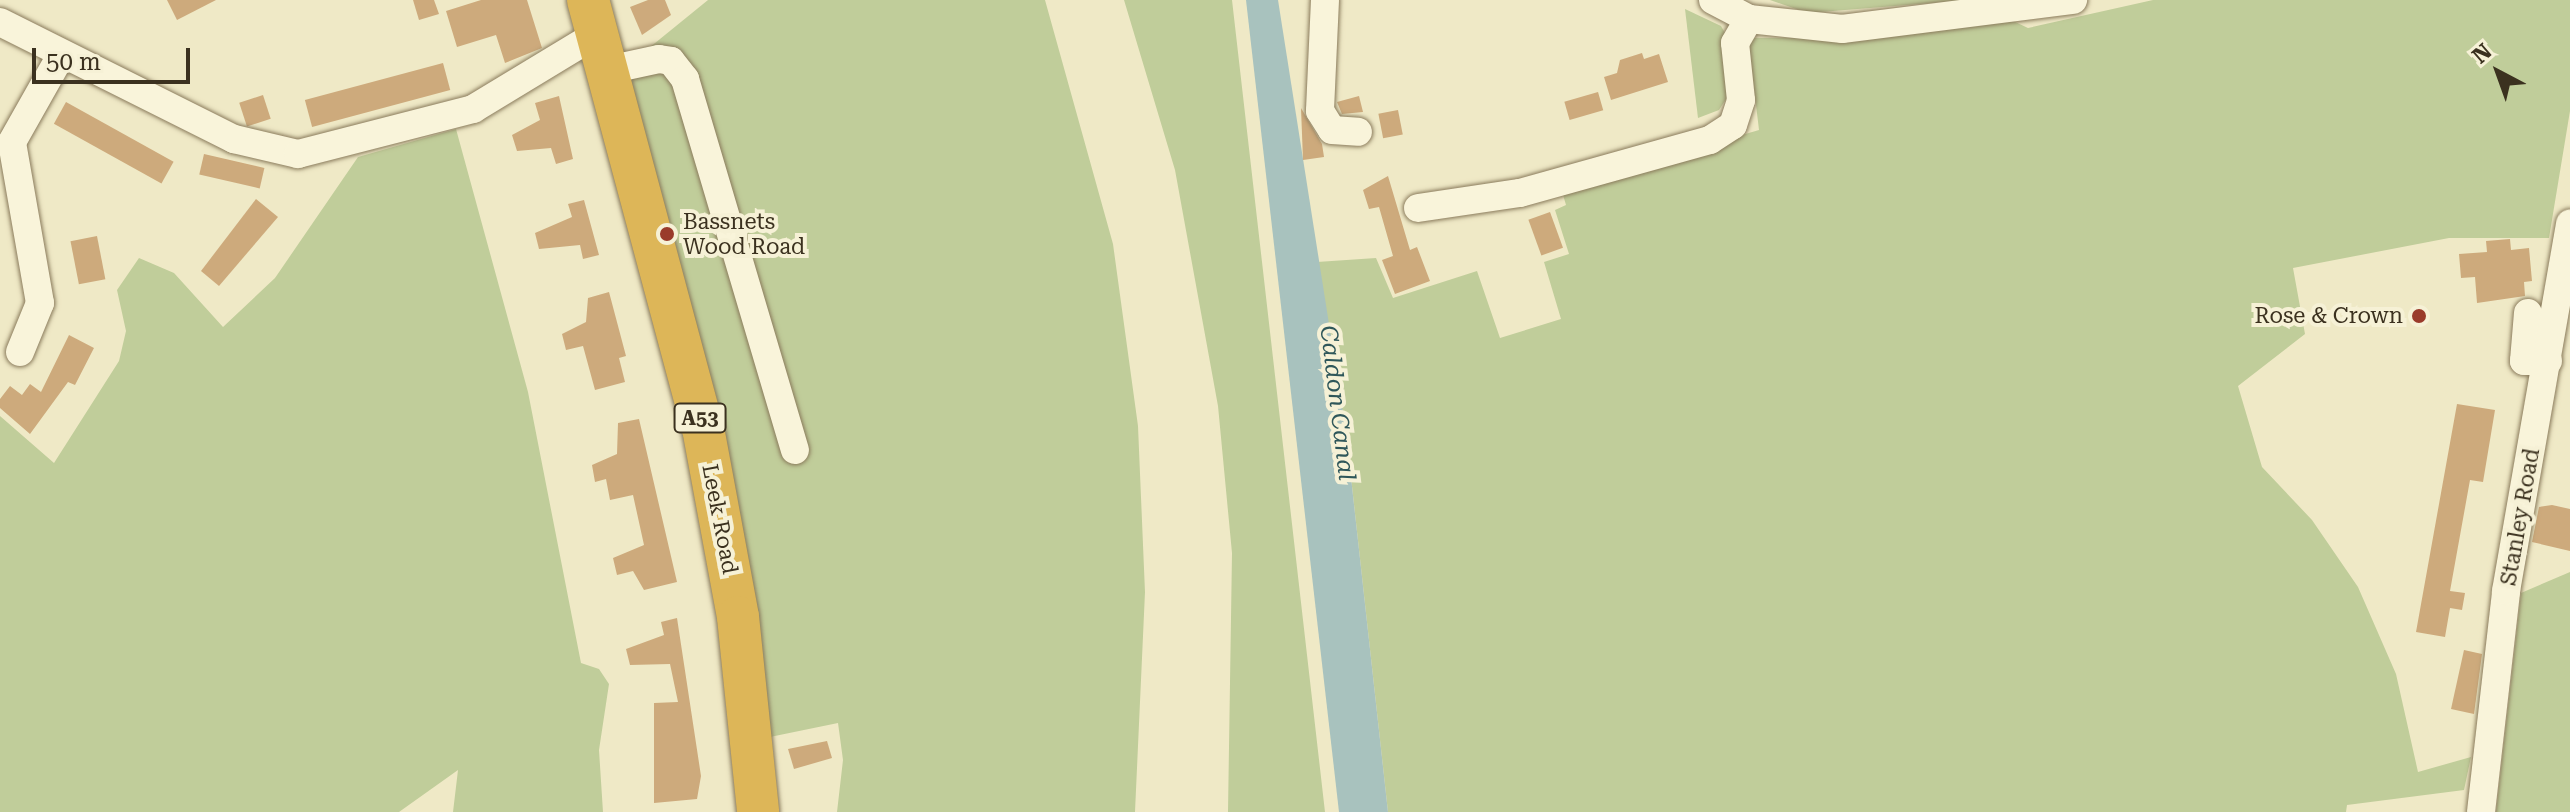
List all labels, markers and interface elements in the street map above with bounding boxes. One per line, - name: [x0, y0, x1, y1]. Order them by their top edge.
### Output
- scale bar: [36, 32, 194, 82]
- north arrow: [2458, 32, 2538, 112]
- text: N: [2467, 39, 2497, 69]
- text: 50 m: [46, 48, 101, 76]
- place label: Bassnets Wood Road: [683, 208, 805, 260]
- marker: Bassnets Wood Road: [658, 225, 676, 243]
- place label: Rose & Crown: [2254, 303, 2403, 329]
- marker: Rose & Crown: [2410, 307, 2428, 325]
- water label: Caldon Canal: [1313, 324, 1361, 482]
- road number: A53: [672, 402, 728, 434]
- street label: Stanley Road: [2495, 446, 2545, 588]
- street label: Leek Road: [696, 462, 744, 576]

